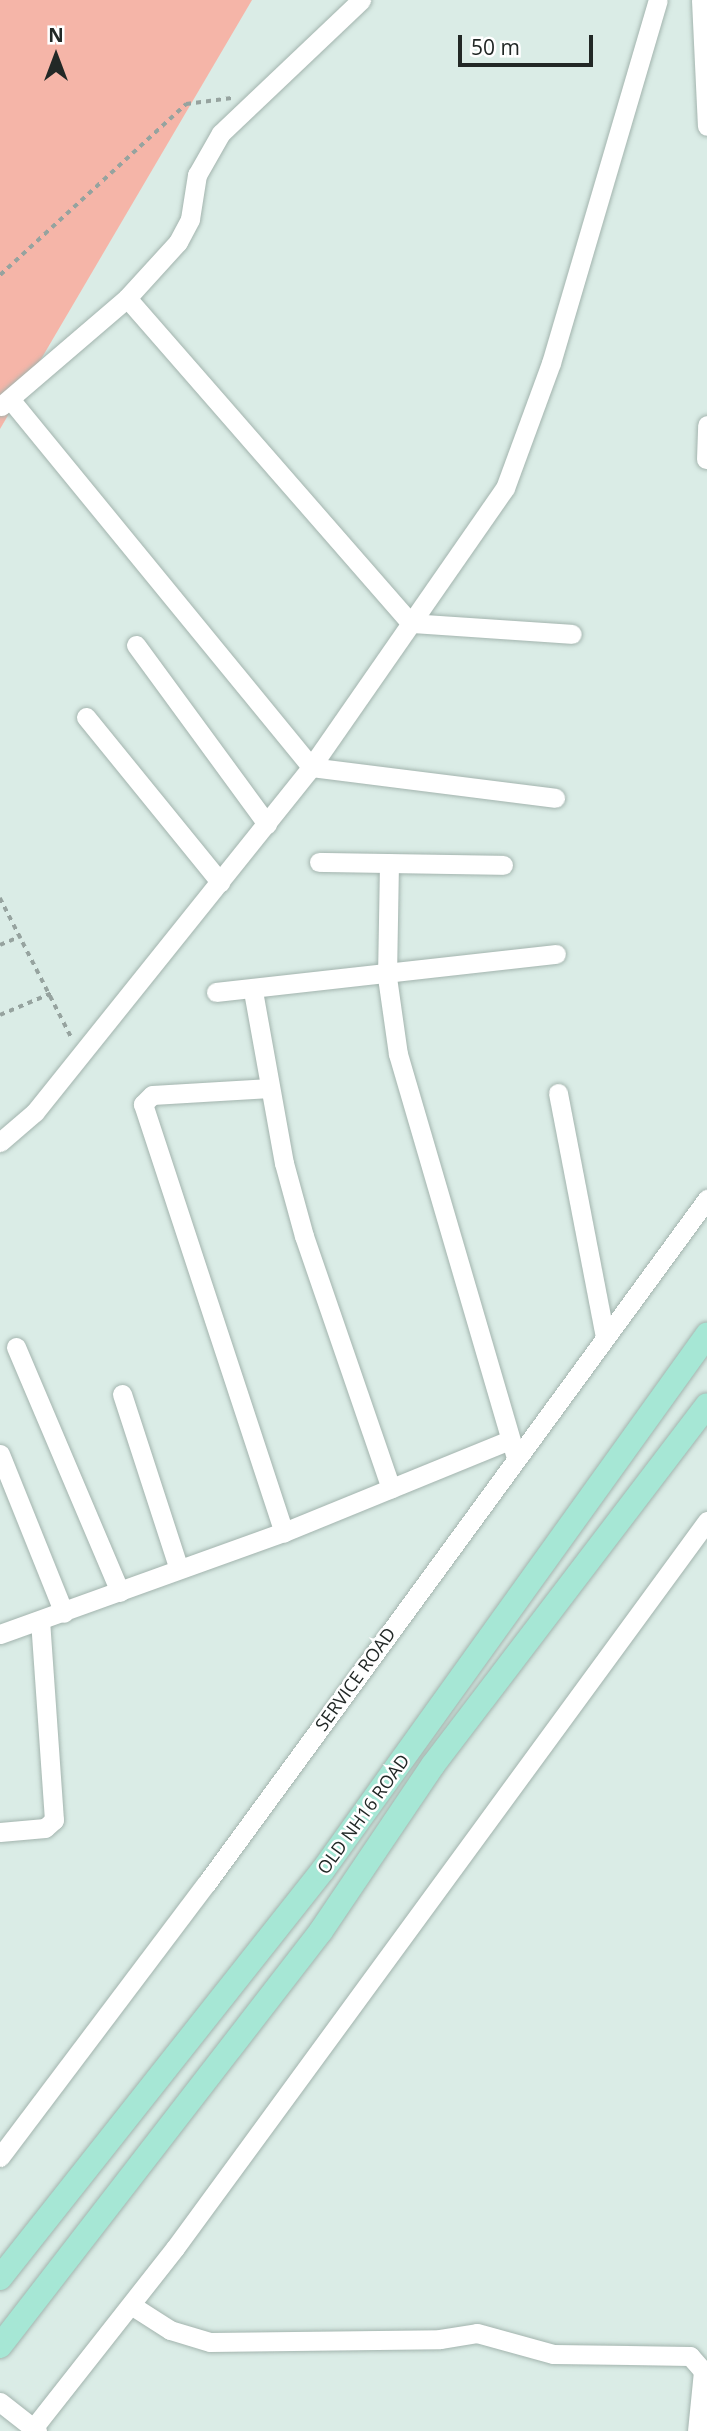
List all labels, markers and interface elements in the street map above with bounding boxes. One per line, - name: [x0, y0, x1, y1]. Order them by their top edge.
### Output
- north arrow: [21, 21, 91, 91]
- scale bar: [462, 21, 597, 65]
- text: N: [48, 22, 64, 48]
- text: 50 m: [471, 33, 520, 61]
- street label: SERVICE ROAD: [310, 1623, 400, 1735]
- street label: OLD NH16 ROAD: [312, 1750, 414, 1878]

